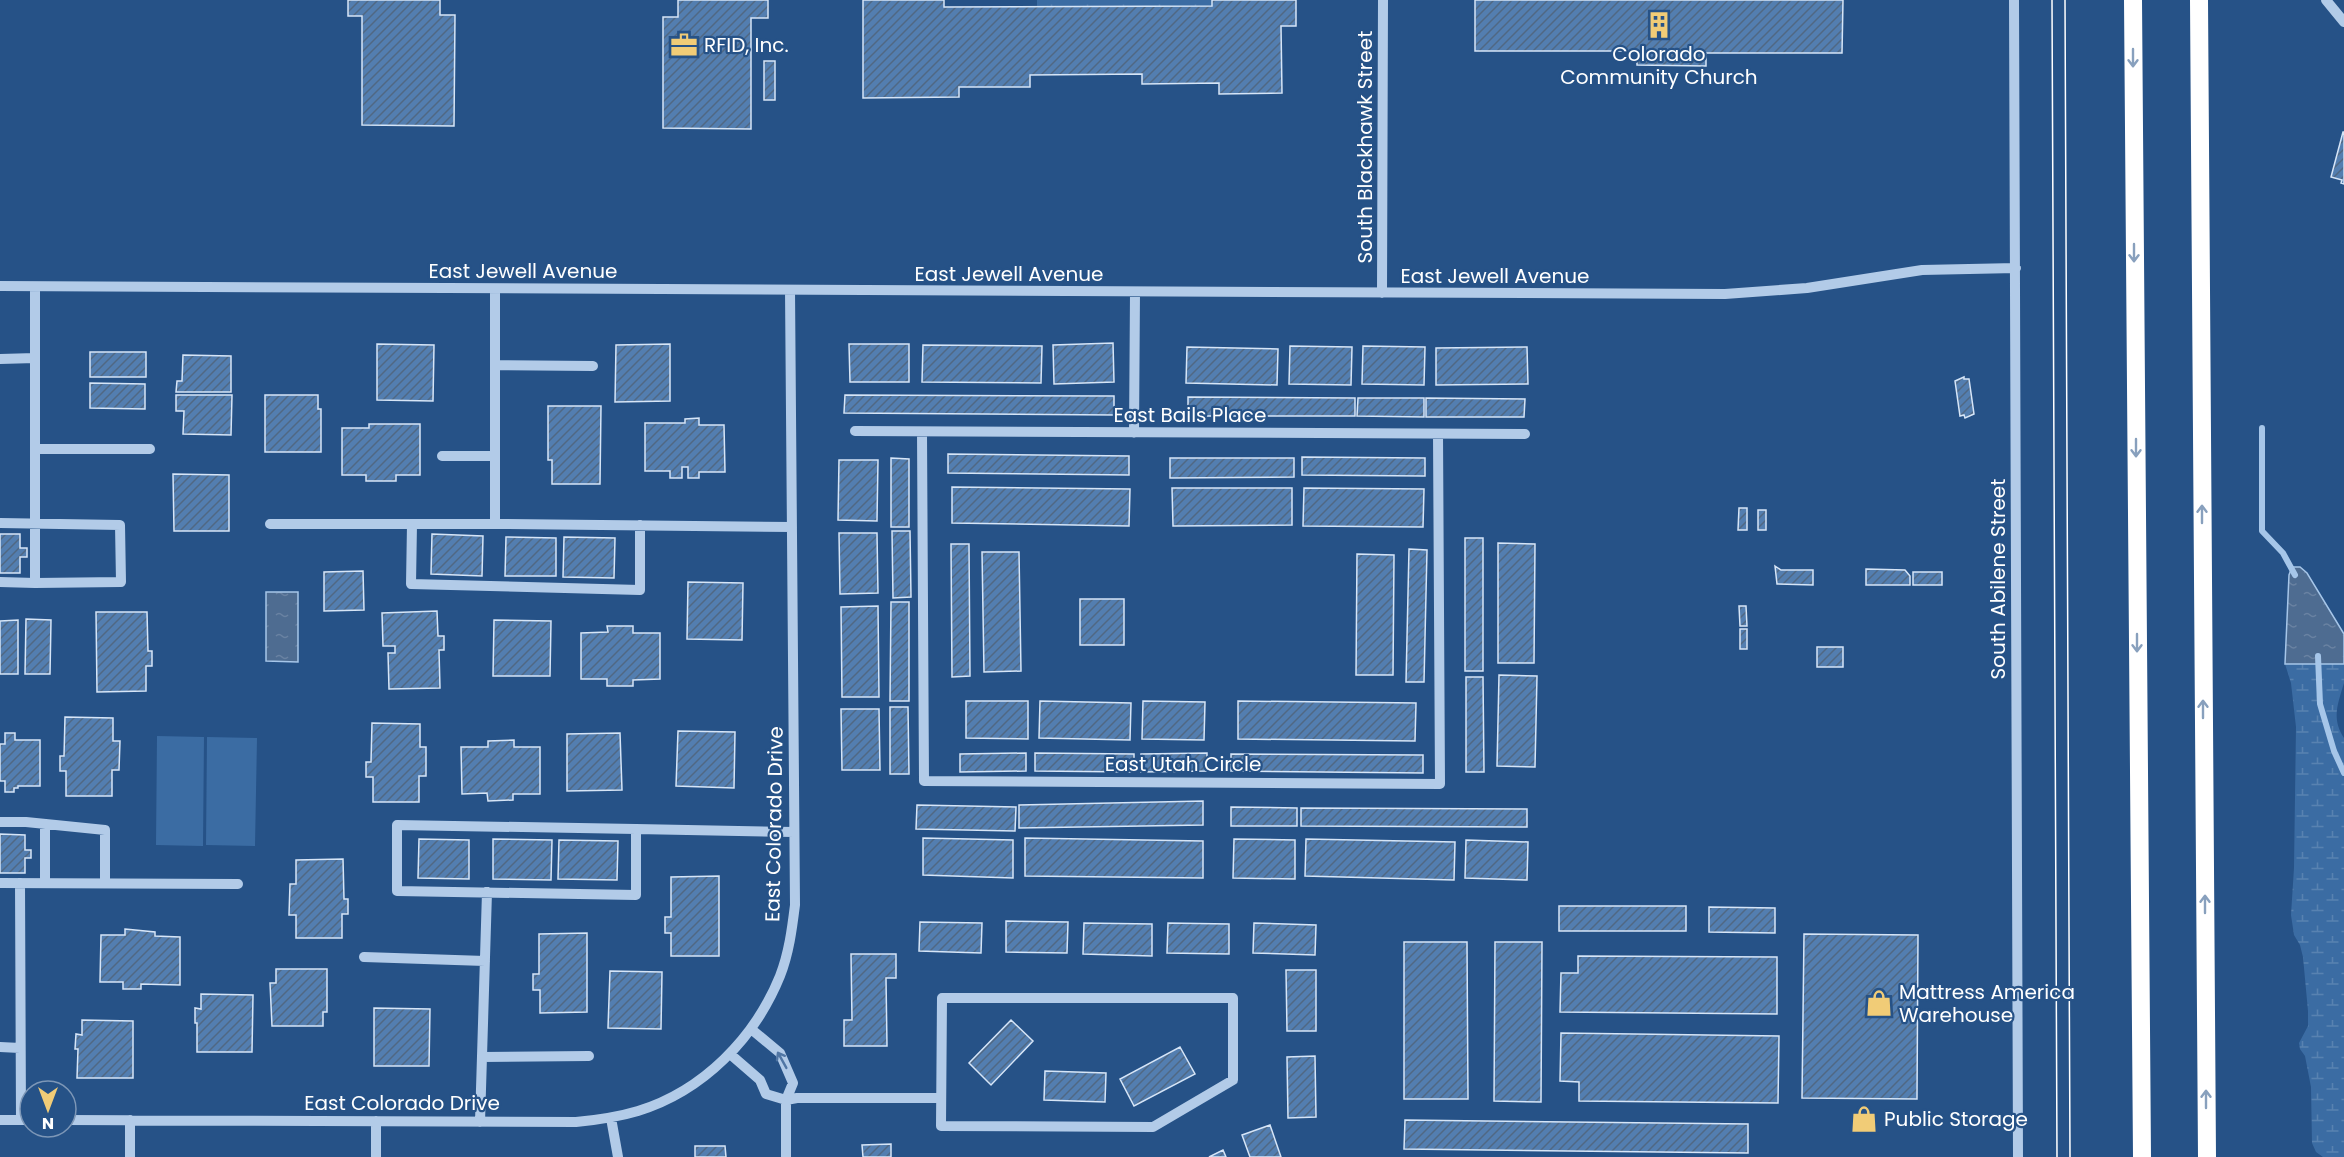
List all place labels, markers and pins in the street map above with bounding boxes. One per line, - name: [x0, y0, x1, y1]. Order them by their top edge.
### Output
- building icon: Colorado Community Church: [1644, 10, 1674, 40]
- office icon: RFID, Inc.: [669, 30, 699, 60]
- place label: RFID, Inc.: [704, 31, 789, 59]
- place label: Colorado Community Church: [1560, 40, 1758, 91]
- place label: Mattress America Warehouse: [1899, 978, 2075, 1029]
- shop icon: Mattress America Warehouse: [1864, 988, 1894, 1018]
- shop icon: Public Storage: [1849, 1104, 1879, 1134]
- place label: Public Storage: [1884, 1105, 2028, 1133]

